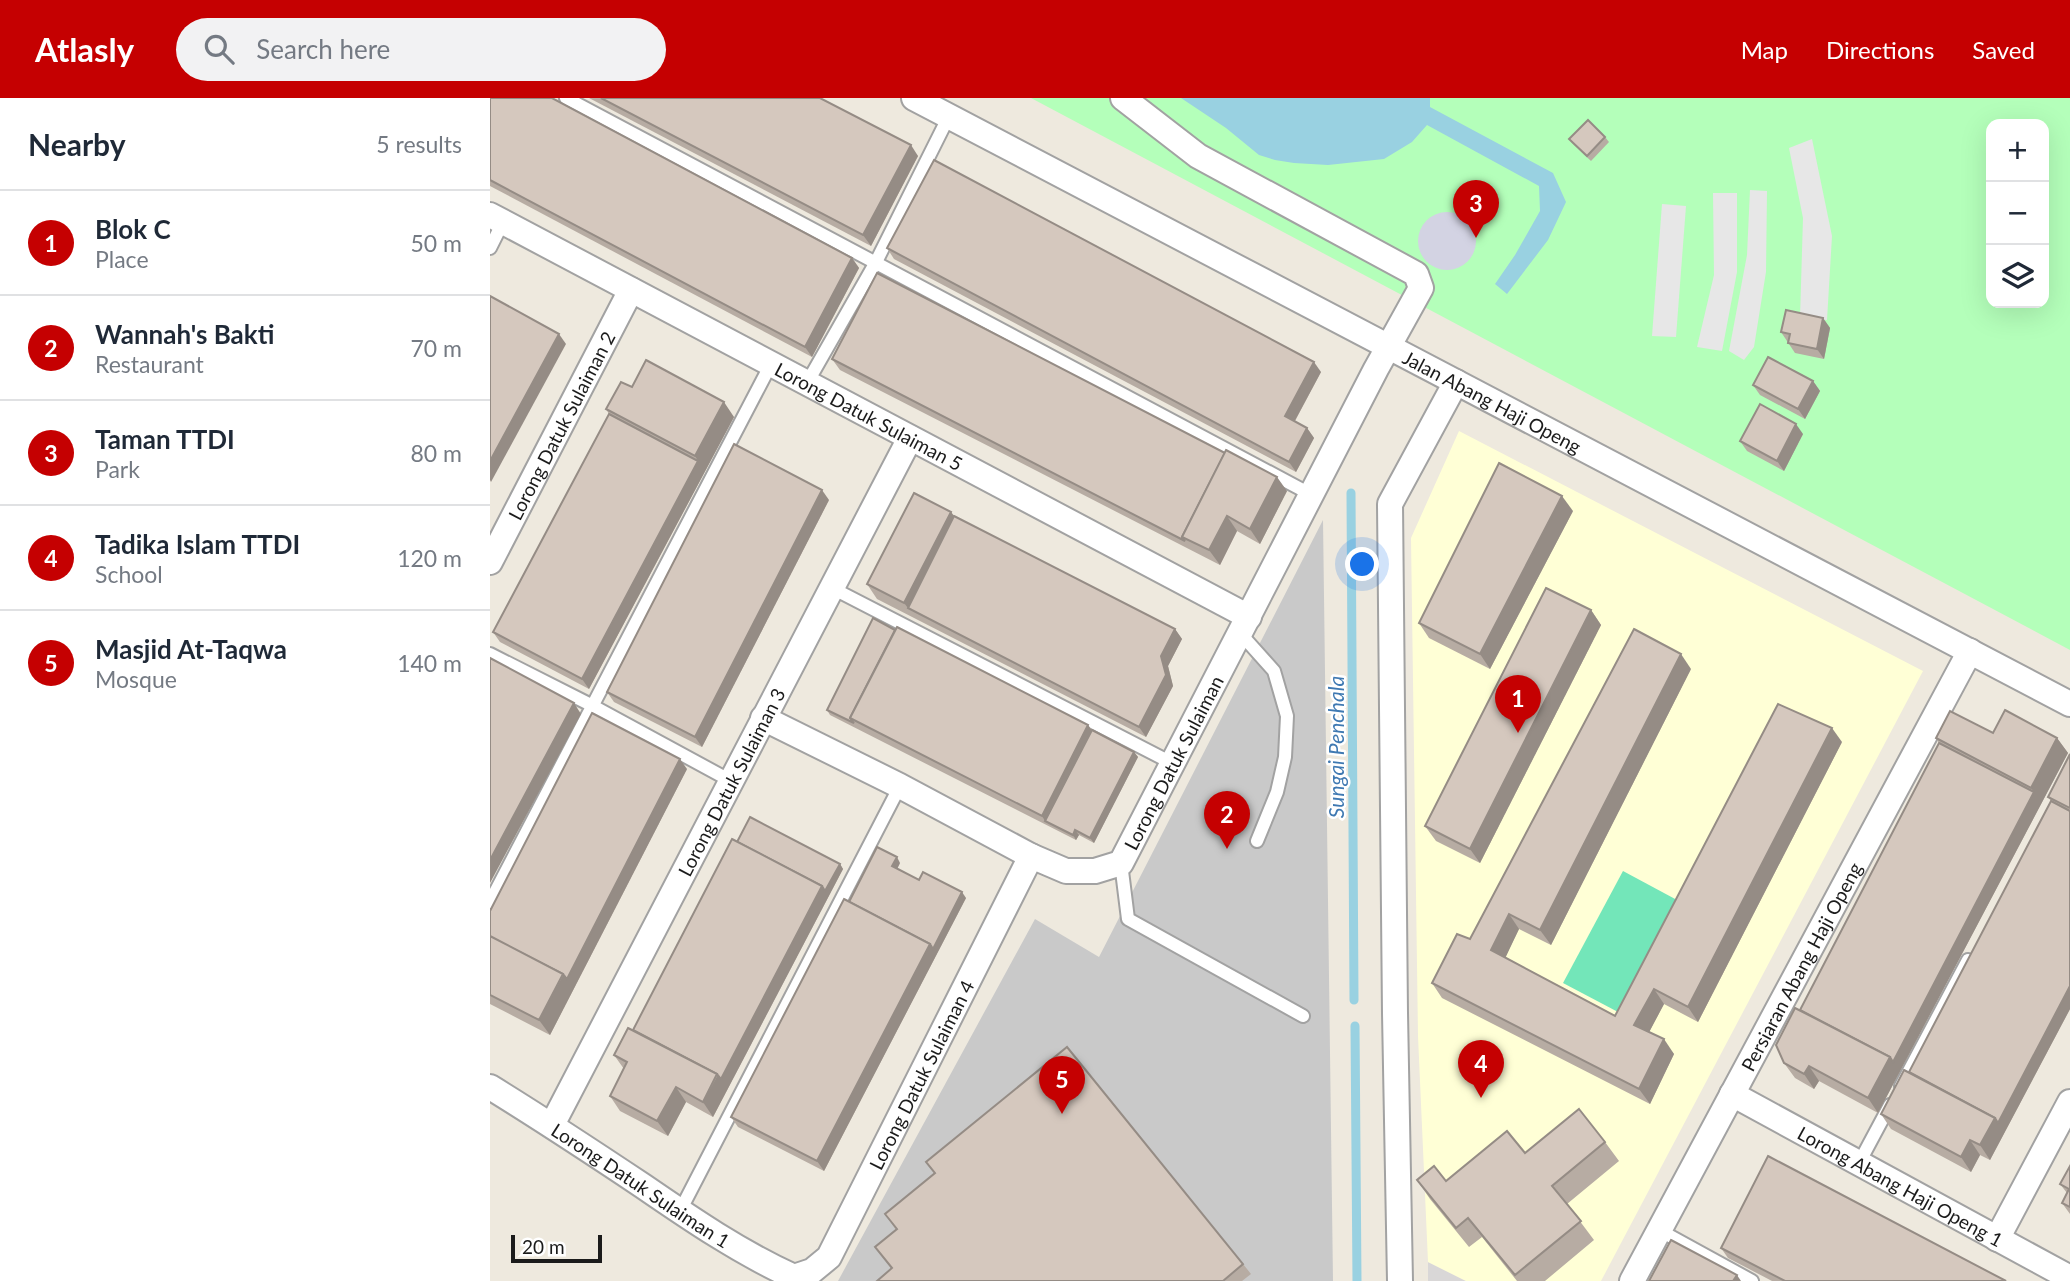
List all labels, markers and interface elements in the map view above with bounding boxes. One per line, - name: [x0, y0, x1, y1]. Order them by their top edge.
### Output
- search box: [176, 18, 666, 81]
- text: Atlasly: [35, 29, 134, 69]
- icon: search: [200, 30, 238, 68]
- text: Search here: [256, 33, 390, 65]
- text: Map: [1741, 35, 1788, 64]
- text: Directions: [1826, 35, 1934, 64]
- text: Saved: [1972, 35, 2035, 64]
- map controls: [1986, 119, 2049, 308]
- button: +: [1986, 119, 2049, 182]
- text: Nearby: [28, 126, 126, 162]
- text: 5 results: [376, 130, 462, 158]
- pin: 3: [1453, 180, 1499, 238]
- button: −: [1986, 182, 2049, 245]
- text: Blok C: [95, 213, 171, 245]
- text: 1: [44, 229, 58, 257]
- text: 50 m: [411, 229, 462, 257]
- text: Place: [95, 245, 149, 273]
- button: layers: [1986, 245, 2049, 308]
- text: Wannah's Bakti: [95, 318, 274, 350]
- street label: Lorong Datuk Sulaiman 2: [503, 327, 619, 523]
- text: 2: [44, 334, 58, 362]
- text: 70 m: [411, 334, 462, 362]
- street label: Jalan Abang Haji Openg: [1399, 345, 1586, 457]
- text: Restaurant: [95, 350, 204, 378]
- street label: Lorong Datuk Sulaiman 5: [771, 357, 967, 475]
- text: Taman TTDI: [95, 423, 235, 455]
- text: 3: [44, 439, 58, 467]
- text: 80 m: [411, 439, 462, 467]
- text: Park: [95, 455, 140, 483]
- text: Tadika Islam TTDI: [95, 528, 300, 560]
- text: 4: [44, 544, 58, 572]
- text: 120 m: [397, 544, 462, 572]
- your location: [1345, 547, 1379, 581]
- text: School: [95, 560, 163, 588]
- text: Masjid At-Taqwa: [95, 633, 287, 665]
- text: 5: [44, 649, 58, 677]
- text: 140 m: [397, 649, 462, 677]
- text: Mosque: [95, 665, 177, 693]
- street label: Lorong Datuk Sulaiman: [1118, 671, 1227, 853]
- pin: 1: [1495, 675, 1541, 733]
- water label: Sungai Penchala: [1323, 676, 1348, 818]
- street label: Lorong Datuk Sulaiman 3: [672, 684, 789, 880]
- pin: 2: [1204, 791, 1250, 849]
- street label: Persiaran Abang Haji Openg: [1735, 858, 1866, 1075]
- street label: Lorong Datuk Sulaiman 4: [864, 976, 978, 1173]
- pin: 4: [1458, 1040, 1504, 1098]
- pin: 5: [1039, 1056, 1085, 1114]
- street label: Lorong Datuk Sulaiman 1: [548, 1118, 734, 1252]
- street label: Lorong Abang Haji Openg 1: [1794, 1121, 2007, 1251]
- scale bar: [511, 1232, 602, 1264]
- text: 20 m: [522, 1235, 565, 1258]

